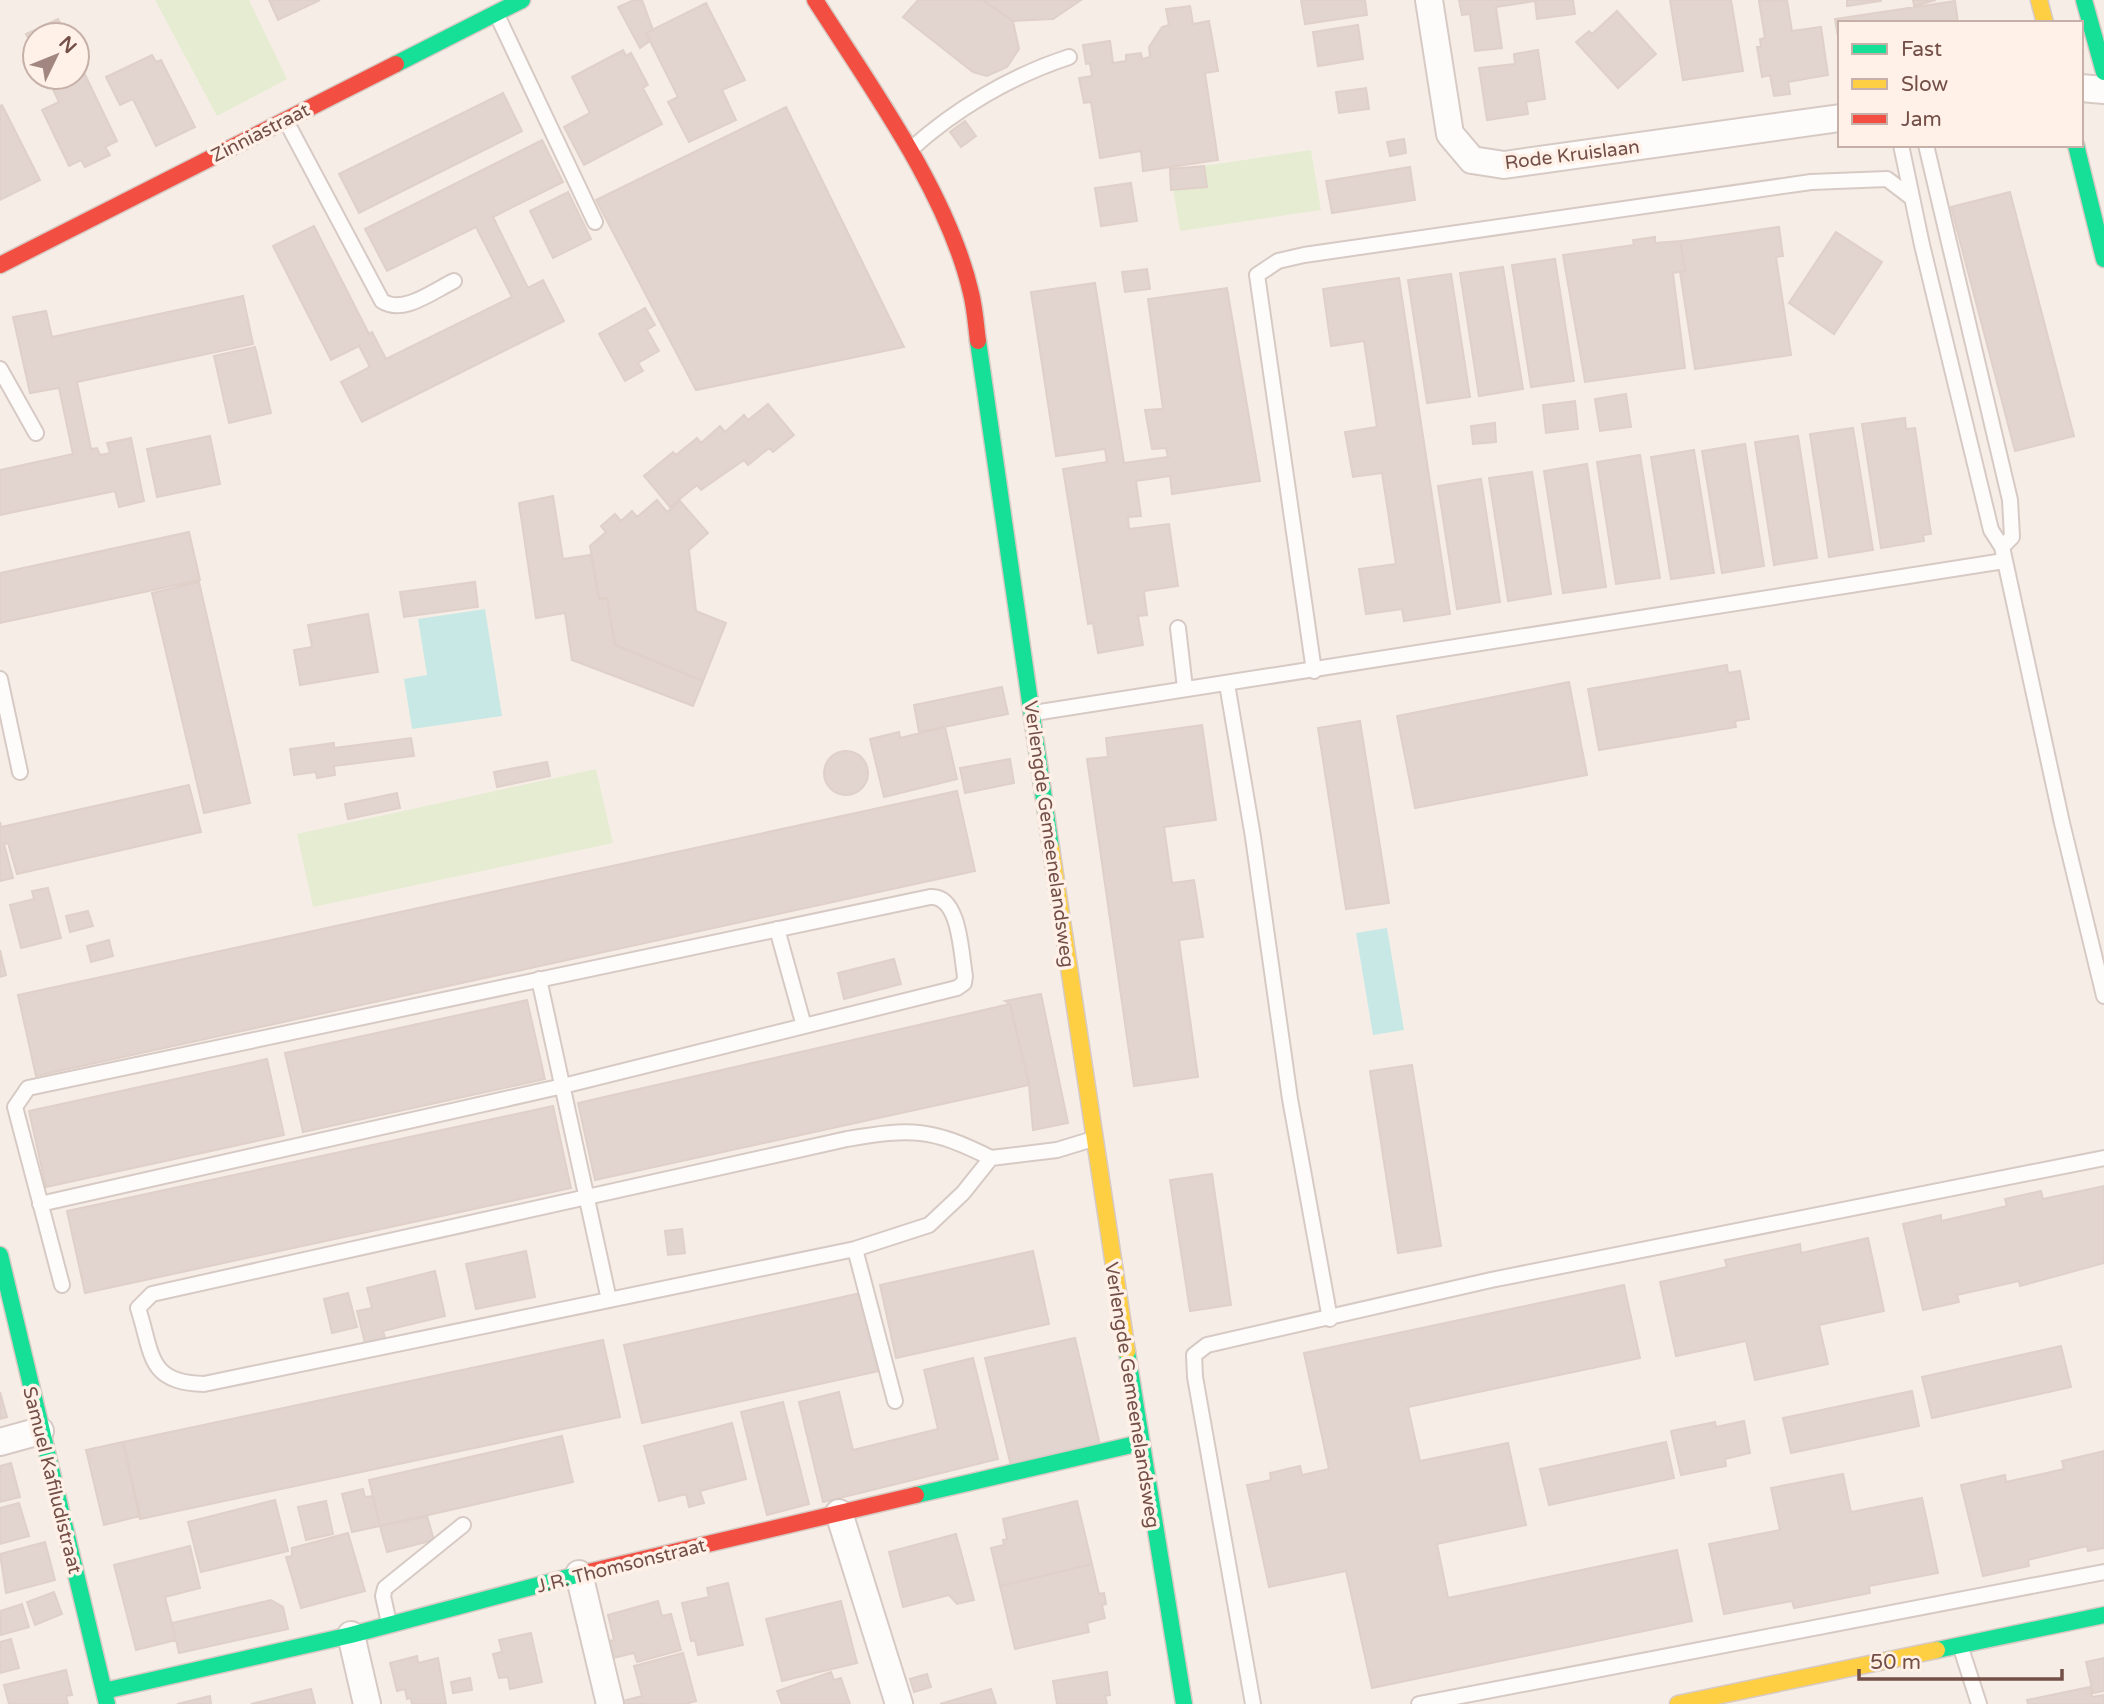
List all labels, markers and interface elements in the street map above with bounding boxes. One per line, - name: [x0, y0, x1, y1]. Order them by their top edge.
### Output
- north arrow: [21, 21, 91, 91]
- legend: [1838, 21, 2083, 147]
- text: N: [54, 32, 81, 58]
- text: Fast: [1901, 37, 1942, 62]
- text: Slow: [1901, 72, 1949, 97]
- street label: Zinniastraat: [208, 99, 313, 167]
- text: Jam: [1901, 107, 1942, 132]
- street label: Rode Kruislaan: [1503, 136, 1641, 174]
- street label: Verlengde Gemeenelandsweg: [1019, 699, 1079, 969]
- street label: Verlengde Gemeenelandsweg: [1100, 1261, 1164, 1530]
- street label: Samuel Kafiludistraat: [18, 1384, 86, 1576]
- street label: J.R. Thomsonstraat: [534, 1534, 708, 1598]
- scale bar: [1859, 1638, 2062, 1682]
- text: 50 m: [1870, 1650, 1921, 1675]

